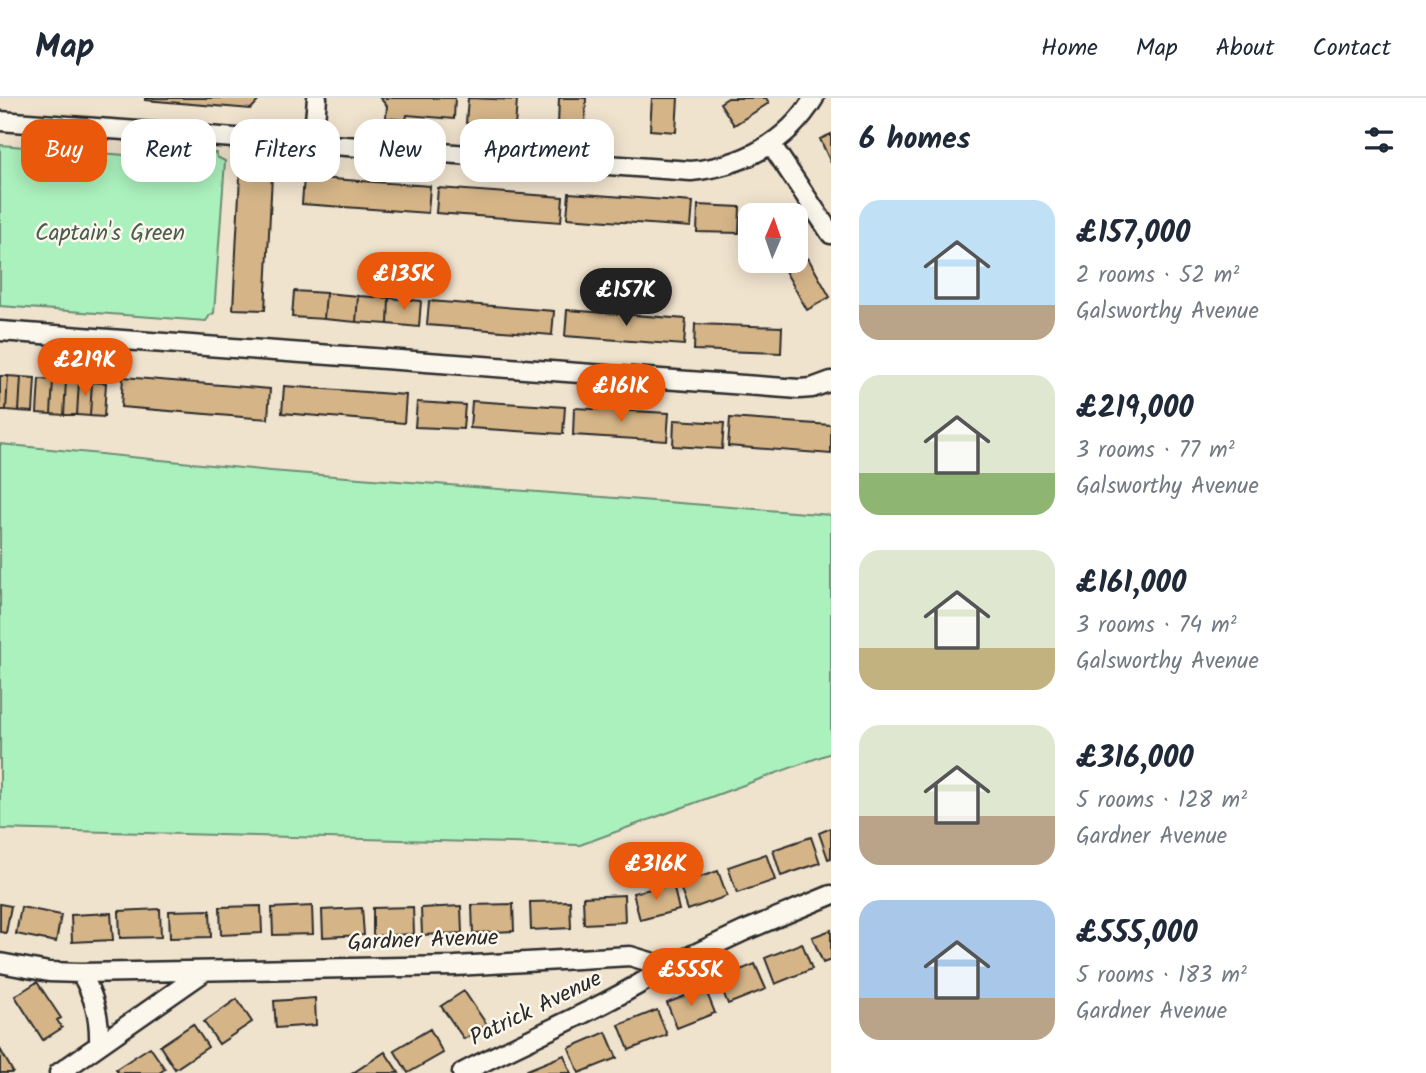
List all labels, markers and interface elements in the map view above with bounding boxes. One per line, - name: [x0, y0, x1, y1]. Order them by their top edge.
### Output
- text: Map: [35, 22, 95, 75]
- text: Home: [1041, 29, 1098, 68]
- text: Map: [1136, 29, 1178, 68]
- text: About: [1216, 29, 1274, 68]
- text: Contact: [1312, 29, 1391, 68]
- text: 6 homes: [859, 116, 971, 164]
- chip: Buy: [21, 119, 107, 182]
- chip: Rent: [121, 119, 216, 182]
- chip: Filters: [230, 119, 340, 182]
- chip: New: [354, 119, 446, 182]
- chip: Apartment: [460, 119, 614, 182]
- icon: filters: [1360, 121, 1398, 159]
- north arrow: [738, 203, 808, 273]
- map controls: [738, 203, 808, 273]
- text: £157,000: [1076, 210, 1190, 258]
- park label: Captain's Green: [35, 216, 185, 252]
- icon: home: [915, 228, 999, 312]
- pin: £135K: [355, 252, 453, 312]
- text: £135K: [373, 257, 435, 293]
- text: 2 rooms · 52 m²: [1076, 258, 1239, 294]
- pin: £157K: [577, 268, 675, 328]
- text: £157K: [596, 273, 656, 309]
- text: Galsworthy Avenue: [1076, 294, 1259, 330]
- pin: £219K: [36, 338, 134, 398]
- text: £219K: [54, 343, 116, 379]
- pin: £161K: [572, 364, 670, 424]
- text: £161K: [592, 369, 650, 405]
- text: £219,000: [1076, 385, 1194, 433]
- icon: home: [915, 403, 999, 487]
- text: 3 rooms · 77 m²: [1076, 433, 1235, 469]
- text: Galsworthy Avenue: [1076, 469, 1259, 505]
- text: £161,000: [1076, 560, 1186, 608]
- icon: home: [915, 578, 999, 662]
- text: 3 rooms · 74 m²: [1076, 608, 1237, 644]
- text: Galsworthy Avenue: [1076, 644, 1259, 680]
- text: £316,000: [1076, 735, 1194, 783]
- icon: home: [915, 753, 999, 837]
- text: 5 rooms · 128 m²: [1076, 783, 1247, 819]
- text: Gardner Avenue: [1076, 819, 1227, 855]
- pin: £316K: [607, 842, 705, 902]
- text: £316K: [625, 847, 687, 883]
- text: £555,000: [1076, 910, 1198, 958]
- street label: Gardner Avenue: [347, 920, 499, 962]
- icon: home: [915, 928, 999, 1012]
- pin: £555K: [642, 948, 740, 1008]
- text: £555K: [658, 953, 724, 989]
- text: 5 rooms · 183 m²: [1076, 958, 1247, 994]
- street label: Patrick Avenue: [464, 961, 608, 1057]
- text: Gardner Avenue: [1076, 994, 1227, 1030]

